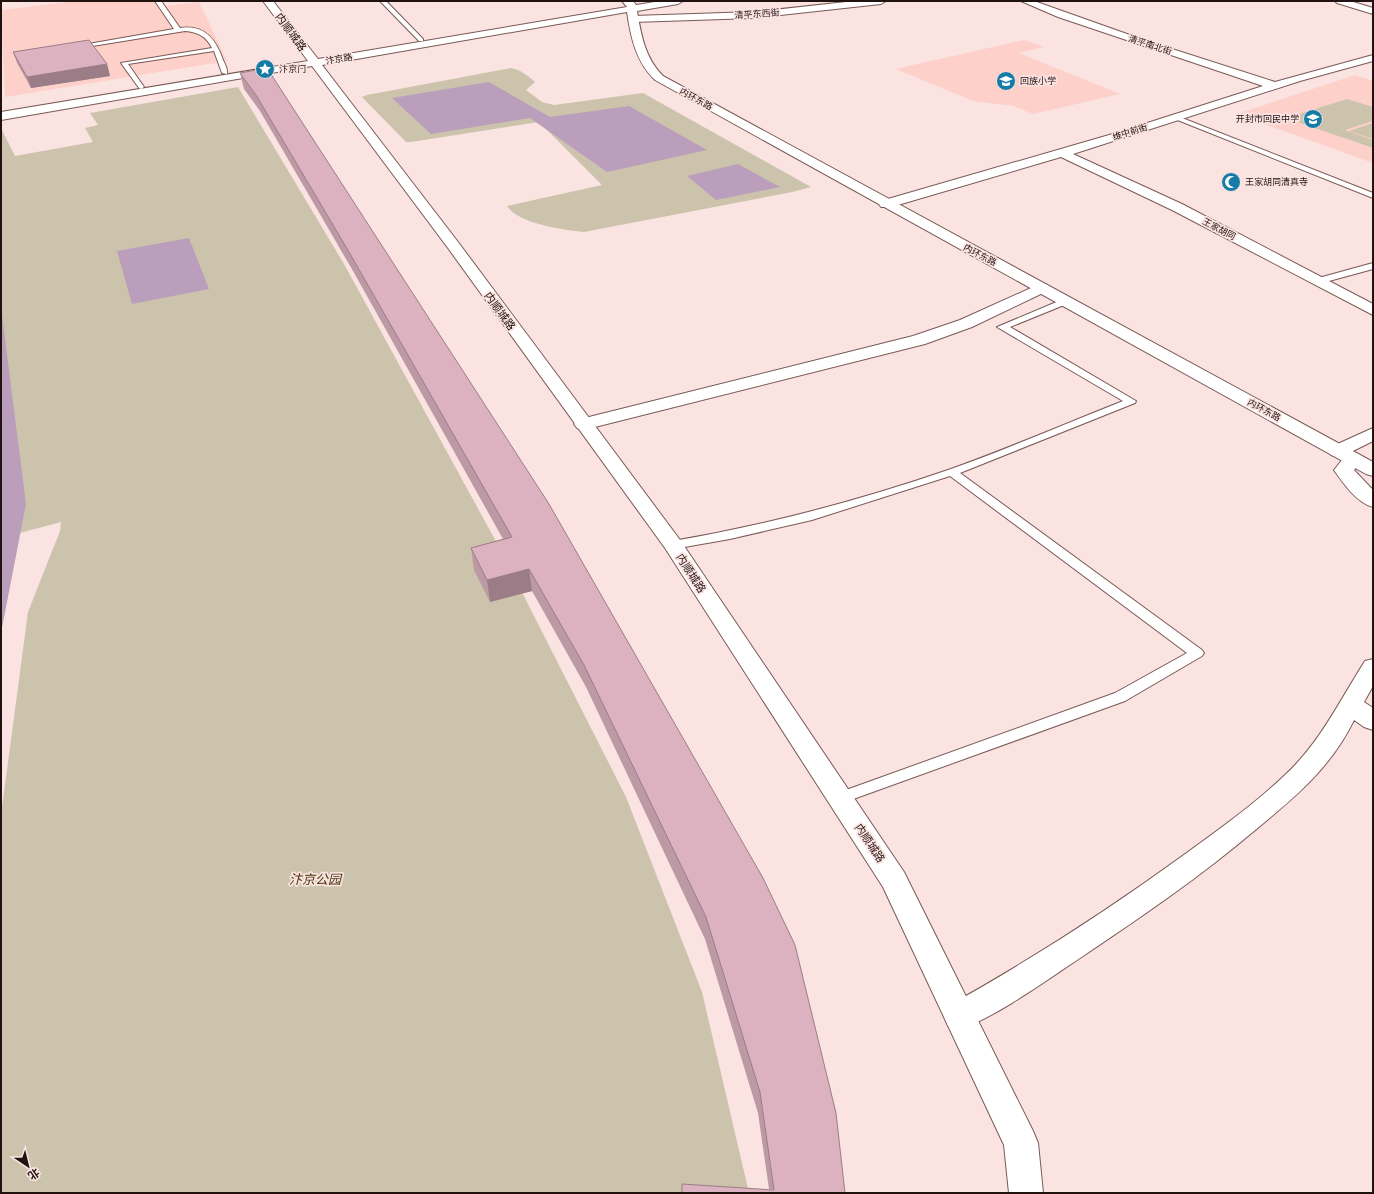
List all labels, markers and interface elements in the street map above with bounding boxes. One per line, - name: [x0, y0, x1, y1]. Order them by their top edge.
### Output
- street label: 清平东西街: [734, 4, 780, 22]
- street label: 内顺城路: [272, 9, 311, 54]
- street label: 清平南北街: [1127, 30, 1174, 58]
- street label: 汴京路: [324, 49, 353, 67]
- place icon: 汴京门: [254, 58, 276, 80]
- place label: 汴京门: [279, 61, 306, 75]
- school or university icon: 回族小学: [995, 70, 1017, 92]
- place label: 回族小学: [1020, 73, 1056, 87]
- street label: 内环东路: [677, 83, 716, 113]
- school or university icon: 开封市回民中学: [1302, 108, 1324, 130]
- place label: 开封市回民中学: [1236, 111, 1299, 125]
- street label: 维中前街: [1110, 119, 1149, 143]
- mosque icon: 王家胡同清真寺: [1220, 171, 1242, 193]
- place label: 王家胡同清真寺: [1245, 174, 1308, 188]
- street label: 王家胡同: [1200, 213, 1239, 243]
- street label: 内环东路: [961, 239, 1000, 269]
- street label: 内顺城路: [481, 288, 520, 333]
- street label: 内环东路: [1245, 394, 1284, 424]
- street label: 内顺城路: [673, 550, 711, 595]
- street label: 内顺城路: [852, 820, 890, 865]
- park label: 汴京公园: [289, 869, 343, 888]
- north arrow: [8, 1146, 48, 1186]
- text: 北: [25, 1165, 43, 1185]

